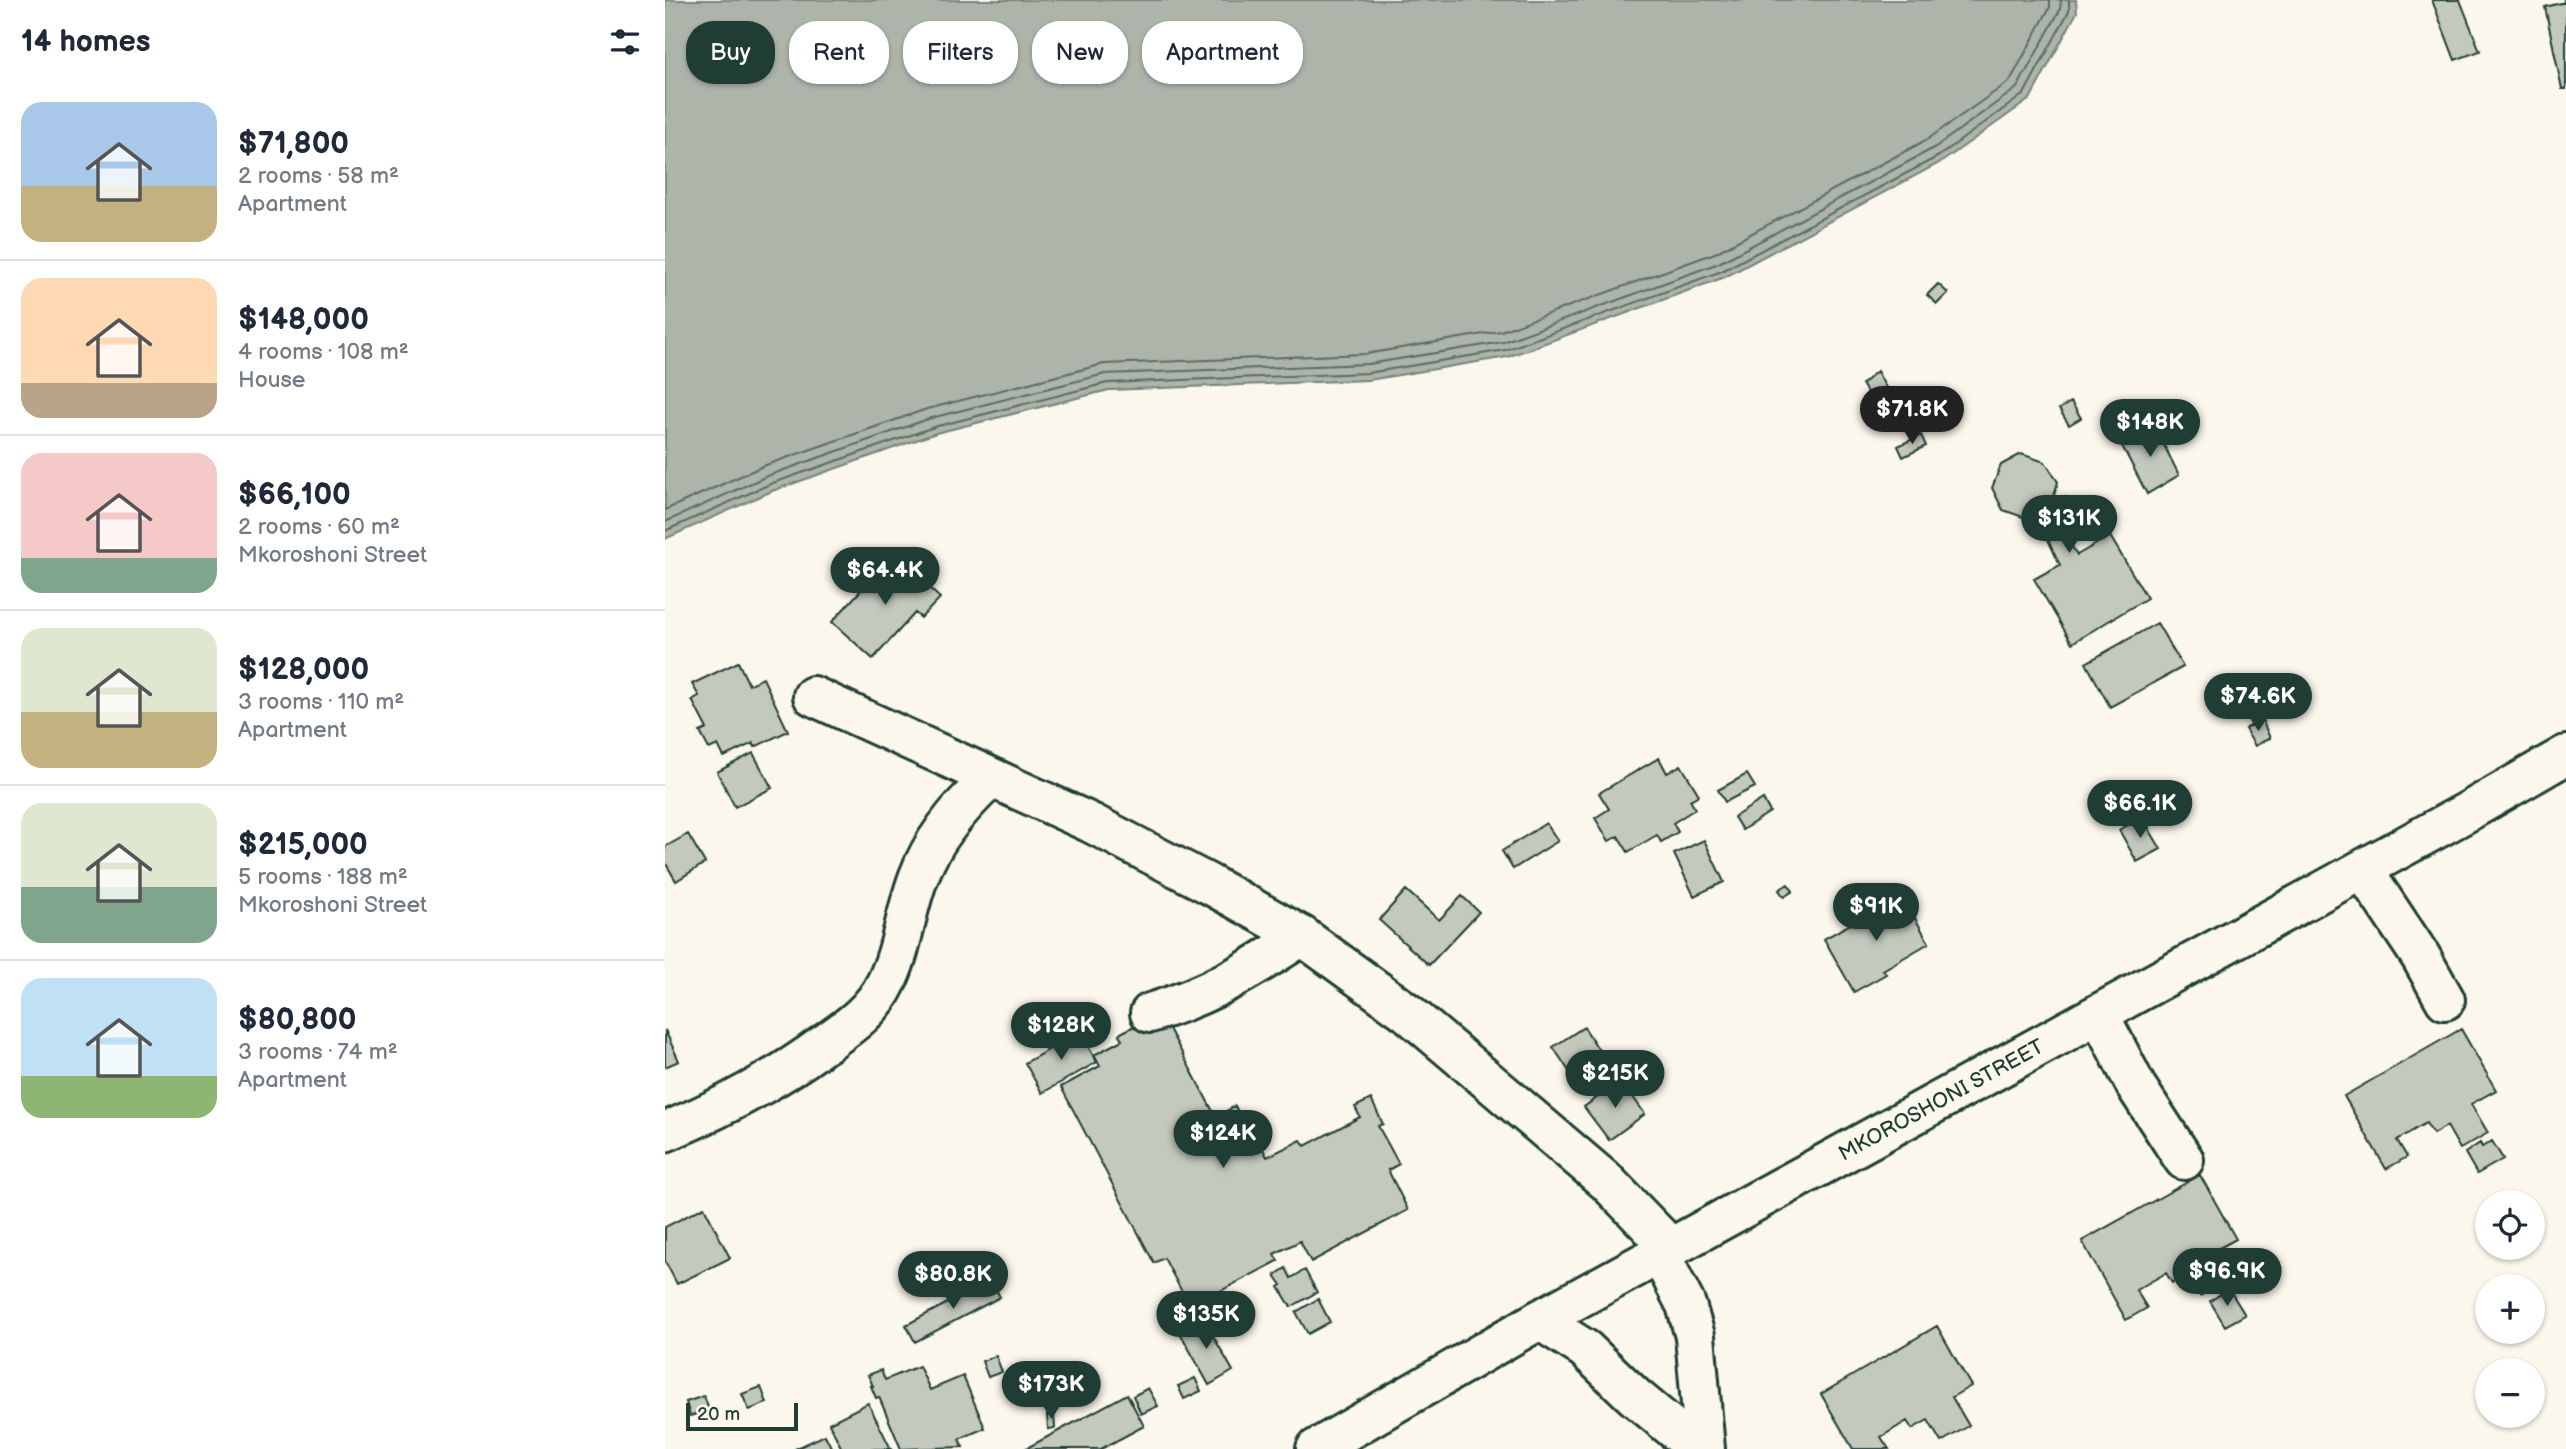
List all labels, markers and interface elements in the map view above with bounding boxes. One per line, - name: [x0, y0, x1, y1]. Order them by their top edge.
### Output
- chip: Buy: [686, 21, 775, 84]
- chip: Rent: [789, 21, 889, 84]
- chip: Filters: [903, 21, 1018, 84]
- chip: New: [1032, 21, 1128, 84]
- chip: Apartment: [1142, 21, 1303, 84]
- icon: filters: [606, 23, 644, 61]
- text: 14 homes: [21, 24, 150, 60]
- text: $71,800: [238, 126, 349, 162]
- icon: home: [77, 130, 161, 214]
- text: 2 rooms · 58 m²: [238, 162, 399, 190]
- text: Apartment: [238, 190, 347, 218]
- text: $148,000: [238, 302, 369, 338]
- icon: home: [77, 306, 161, 390]
- text: 4 rooms · 108 m²: [238, 338, 409, 366]
- text: House: [238, 366, 305, 394]
- pin: $71.8K: [1855, 386, 1969, 446]
- text: $71.8K: [1876, 395, 1948, 423]
- pin: $148K: [2101, 400, 2199, 459]
- text: $148K: [2116, 408, 2184, 436]
- text: $66,100: [238, 477, 351, 513]
- icon: home: [77, 481, 161, 565]
- pin: $131K: [2020, 496, 2118, 555]
- text: $131K: [2037, 504, 2101, 532]
- text: 2 rooms · 60 m²: [238, 513, 400, 541]
- text: Mkoroshoni Street: [238, 541, 427, 569]
- pin: $64.4K: [828, 548, 942, 607]
- text: $64.4K: [847, 556, 923, 584]
- text: $128,000: [238, 652, 369, 688]
- icon: home: [77, 656, 161, 740]
- pin: $74.6K: [2201, 674, 2315, 733]
- text: $74.6K: [2220, 682, 2296, 710]
- text: 3 rooms · 110 m²: [238, 688, 404, 716]
- text: Apartment: [238, 716, 347, 744]
- pin: $66.1K: [2083, 780, 2197, 840]
- text: $66.1K: [2103, 789, 2177, 817]
- text: $215,000: [238, 827, 368, 863]
- icon: home: [77, 831, 161, 915]
- text: 5 rooms · 188 m²: [238, 863, 408, 891]
- pin: $91K: [1835, 884, 1917, 943]
- text: Mkoroshoni Street: [238, 891, 427, 919]
- text: $91K: [1849, 892, 1903, 920]
- text: $80,800: [238, 1002, 357, 1038]
- pin: $128K: [1012, 1002, 1110, 1062]
- icon: home: [77, 1006, 161, 1090]
- text: $128K: [1027, 1011, 1095, 1039]
- street label: MKOROSHONI STREET: [1834, 1034, 2049, 1167]
- text: 3 rooms · 74 m²: [238, 1038, 398, 1066]
- pin: $215K: [1566, 1050, 1664, 1110]
- text: $215K: [1581, 1059, 1649, 1087]
- text: Apartment: [238, 1066, 347, 1094]
- pin: $124K: [1174, 1110, 1272, 1170]
- text: $124K: [1190, 1119, 1256, 1147]
- map controls: [2475, 1190, 2545, 1428]
- button: locate: [2475, 1190, 2545, 1260]
- pin: $96.9K: [2170, 1248, 2284, 1308]
- pin: $80.8K: [896, 1252, 1010, 1311]
- text: $96.9K: [2189, 1257, 2265, 1285]
- text: $80.8K: [914, 1260, 992, 1288]
- button: +: [2475, 1274, 2545, 1344]
- pin: $135K: [1157, 1292, 1255, 1351]
- text: $135K: [1172, 1300, 1240, 1328]
- button: −: [2475, 1358, 2545, 1428]
- pin: $173K: [1002, 1362, 1100, 1421]
- text: $173K: [1018, 1370, 1084, 1398]
- scale bar: [686, 1400, 798, 1432]
- text: 20 m: [697, 1403, 740, 1426]

